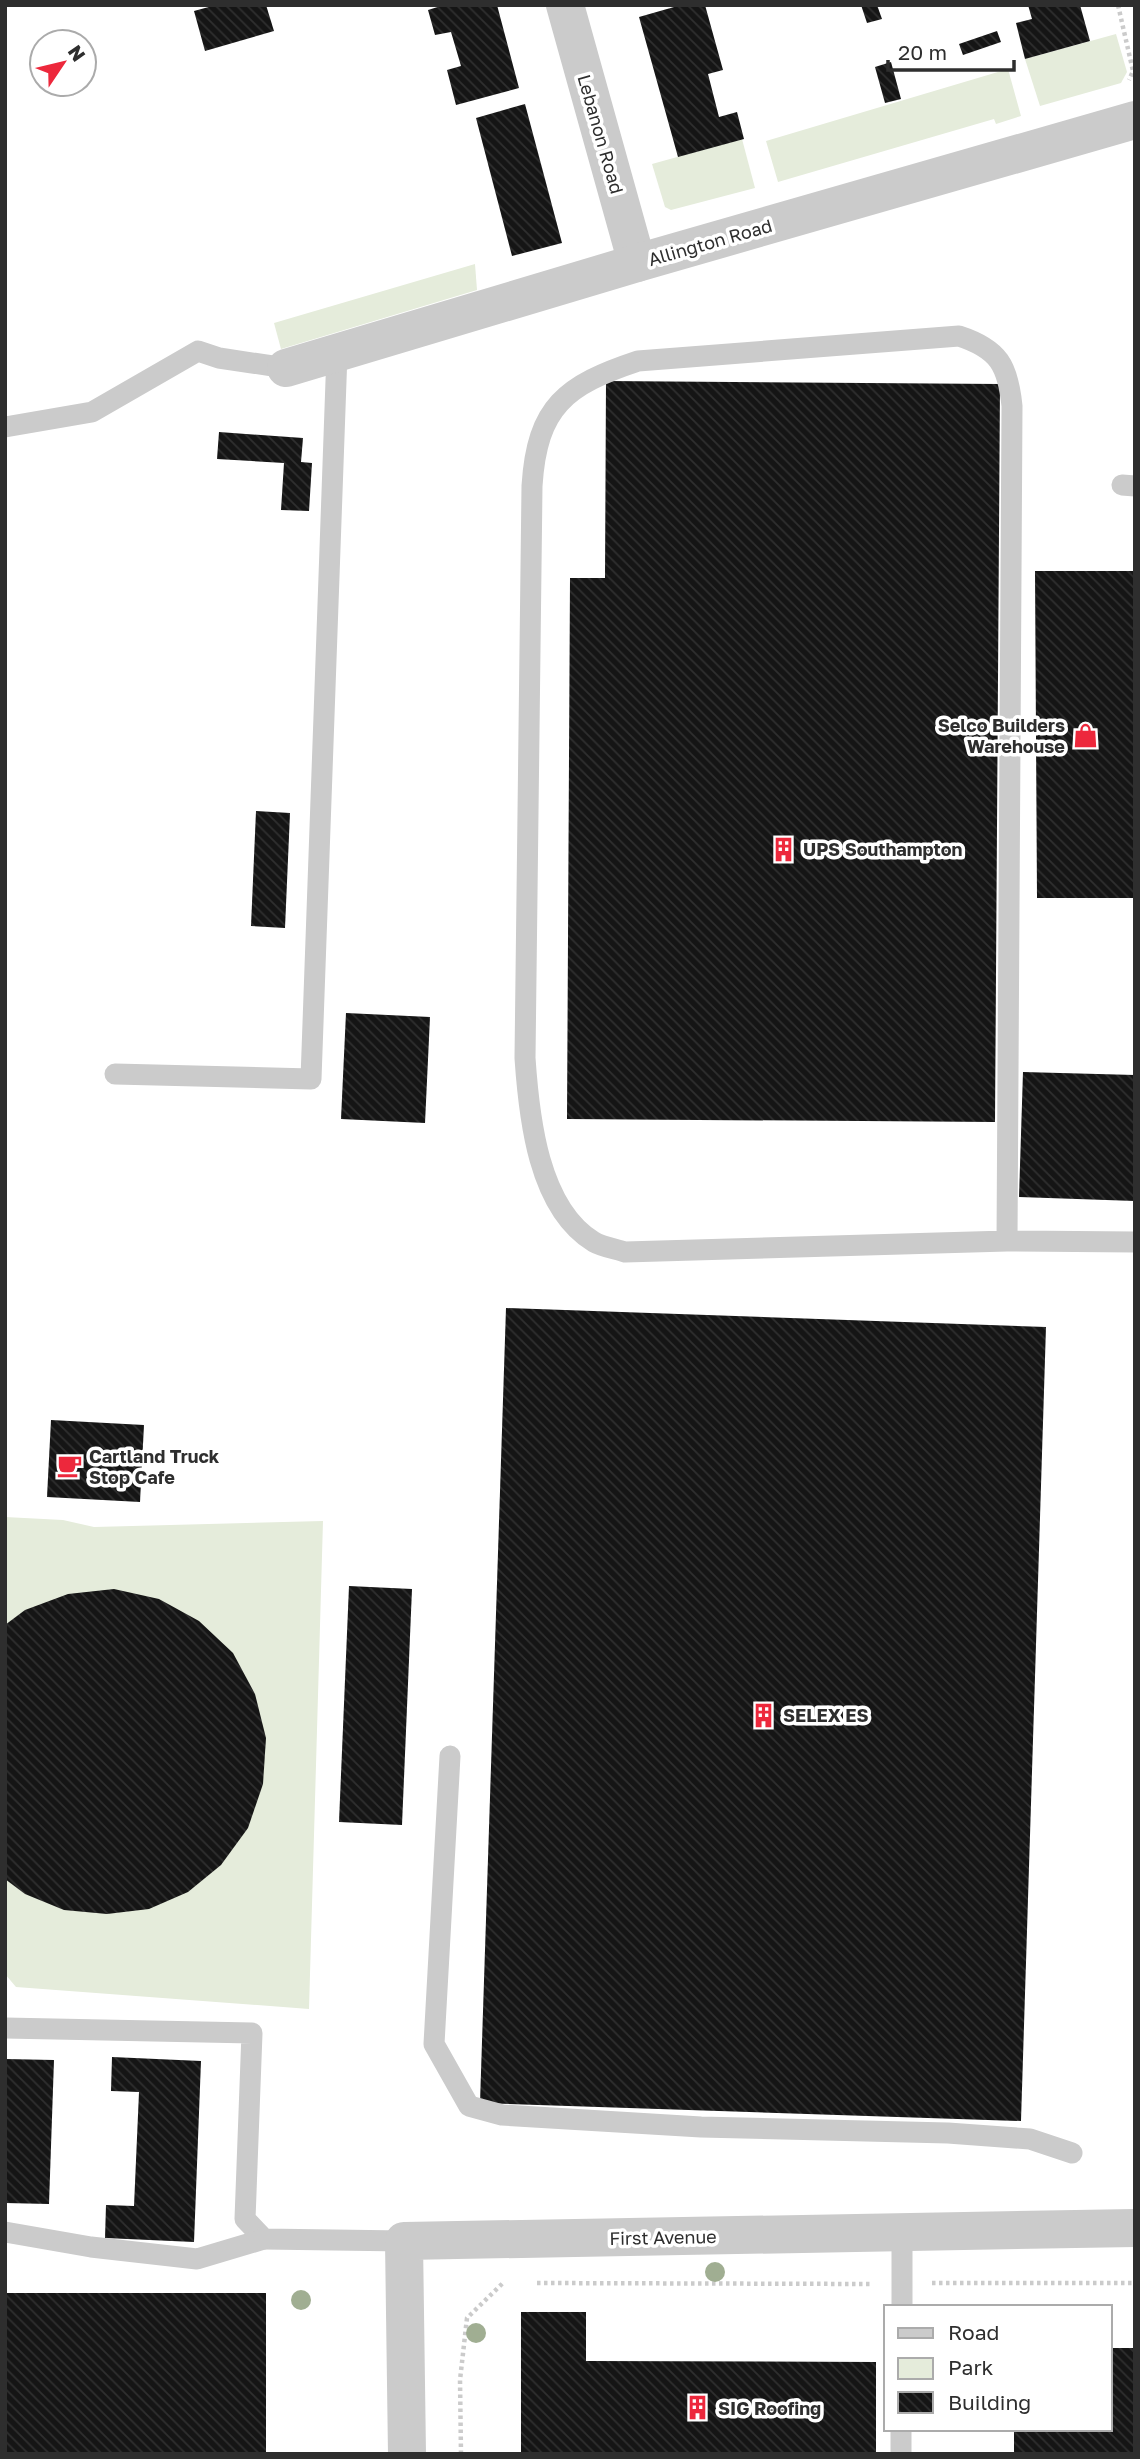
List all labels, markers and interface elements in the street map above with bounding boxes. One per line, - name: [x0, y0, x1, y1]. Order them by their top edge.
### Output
- north arrow: [28, 28, 98, 98]
- scale bar: [888, 28, 1014, 72]
- text: 20 m: [898, 39, 947, 65]
- text: N: [64, 40, 91, 65]
- street label: Lebanon Road: [573, 72, 629, 196]
- street label: Allington Road: [646, 214, 774, 270]
- place label: Selco Builders Warehouse: [938, 714, 1065, 757]
- shop icon: Selco Builders Warehouse: [1071, 721, 1099, 749]
- building icon: UPS Southampton: [769, 835, 797, 863]
- place label: UPS Southampton: [803, 838, 962, 860]
- place label: Cartland Truck Stop Cafe: [89, 1445, 220, 1488]
- cafe icon: Cartland Truck Stop Cafe: [55, 1452, 83, 1480]
- building icon: SELEX ES: [749, 1701, 777, 1729]
- place label: SELEX ES: [783, 1704, 869, 1726]
- street label: First Avenue: [609, 2225, 717, 2249]
- legend: [884, 2305, 1112, 2431]
- text: Road: [948, 2319, 999, 2345]
- text: Park: [948, 2354, 994, 2380]
- text: Building: [948, 2389, 1031, 2415]
- building icon: SIG Roofing: [684, 2394, 712, 2422]
- place label: SIG Roofing: [718, 2397, 821, 2419]

